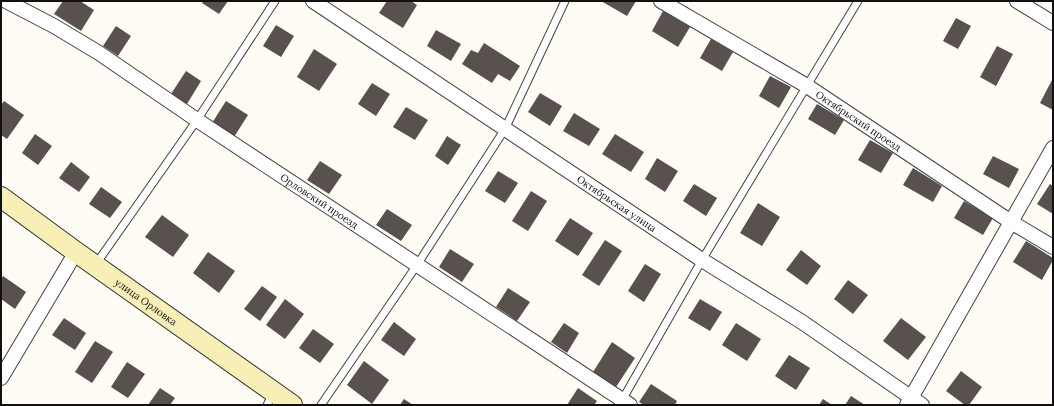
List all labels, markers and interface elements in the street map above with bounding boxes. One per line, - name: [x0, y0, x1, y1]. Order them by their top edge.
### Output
- street label: Октябрьский проезд: [813, 88, 904, 154]
- street label: Орловский проезд: [278, 171, 361, 231]
- street label: Октябрьская улица: [574, 173, 659, 235]
- street label: улица Орловка: [112, 276, 179, 328]

